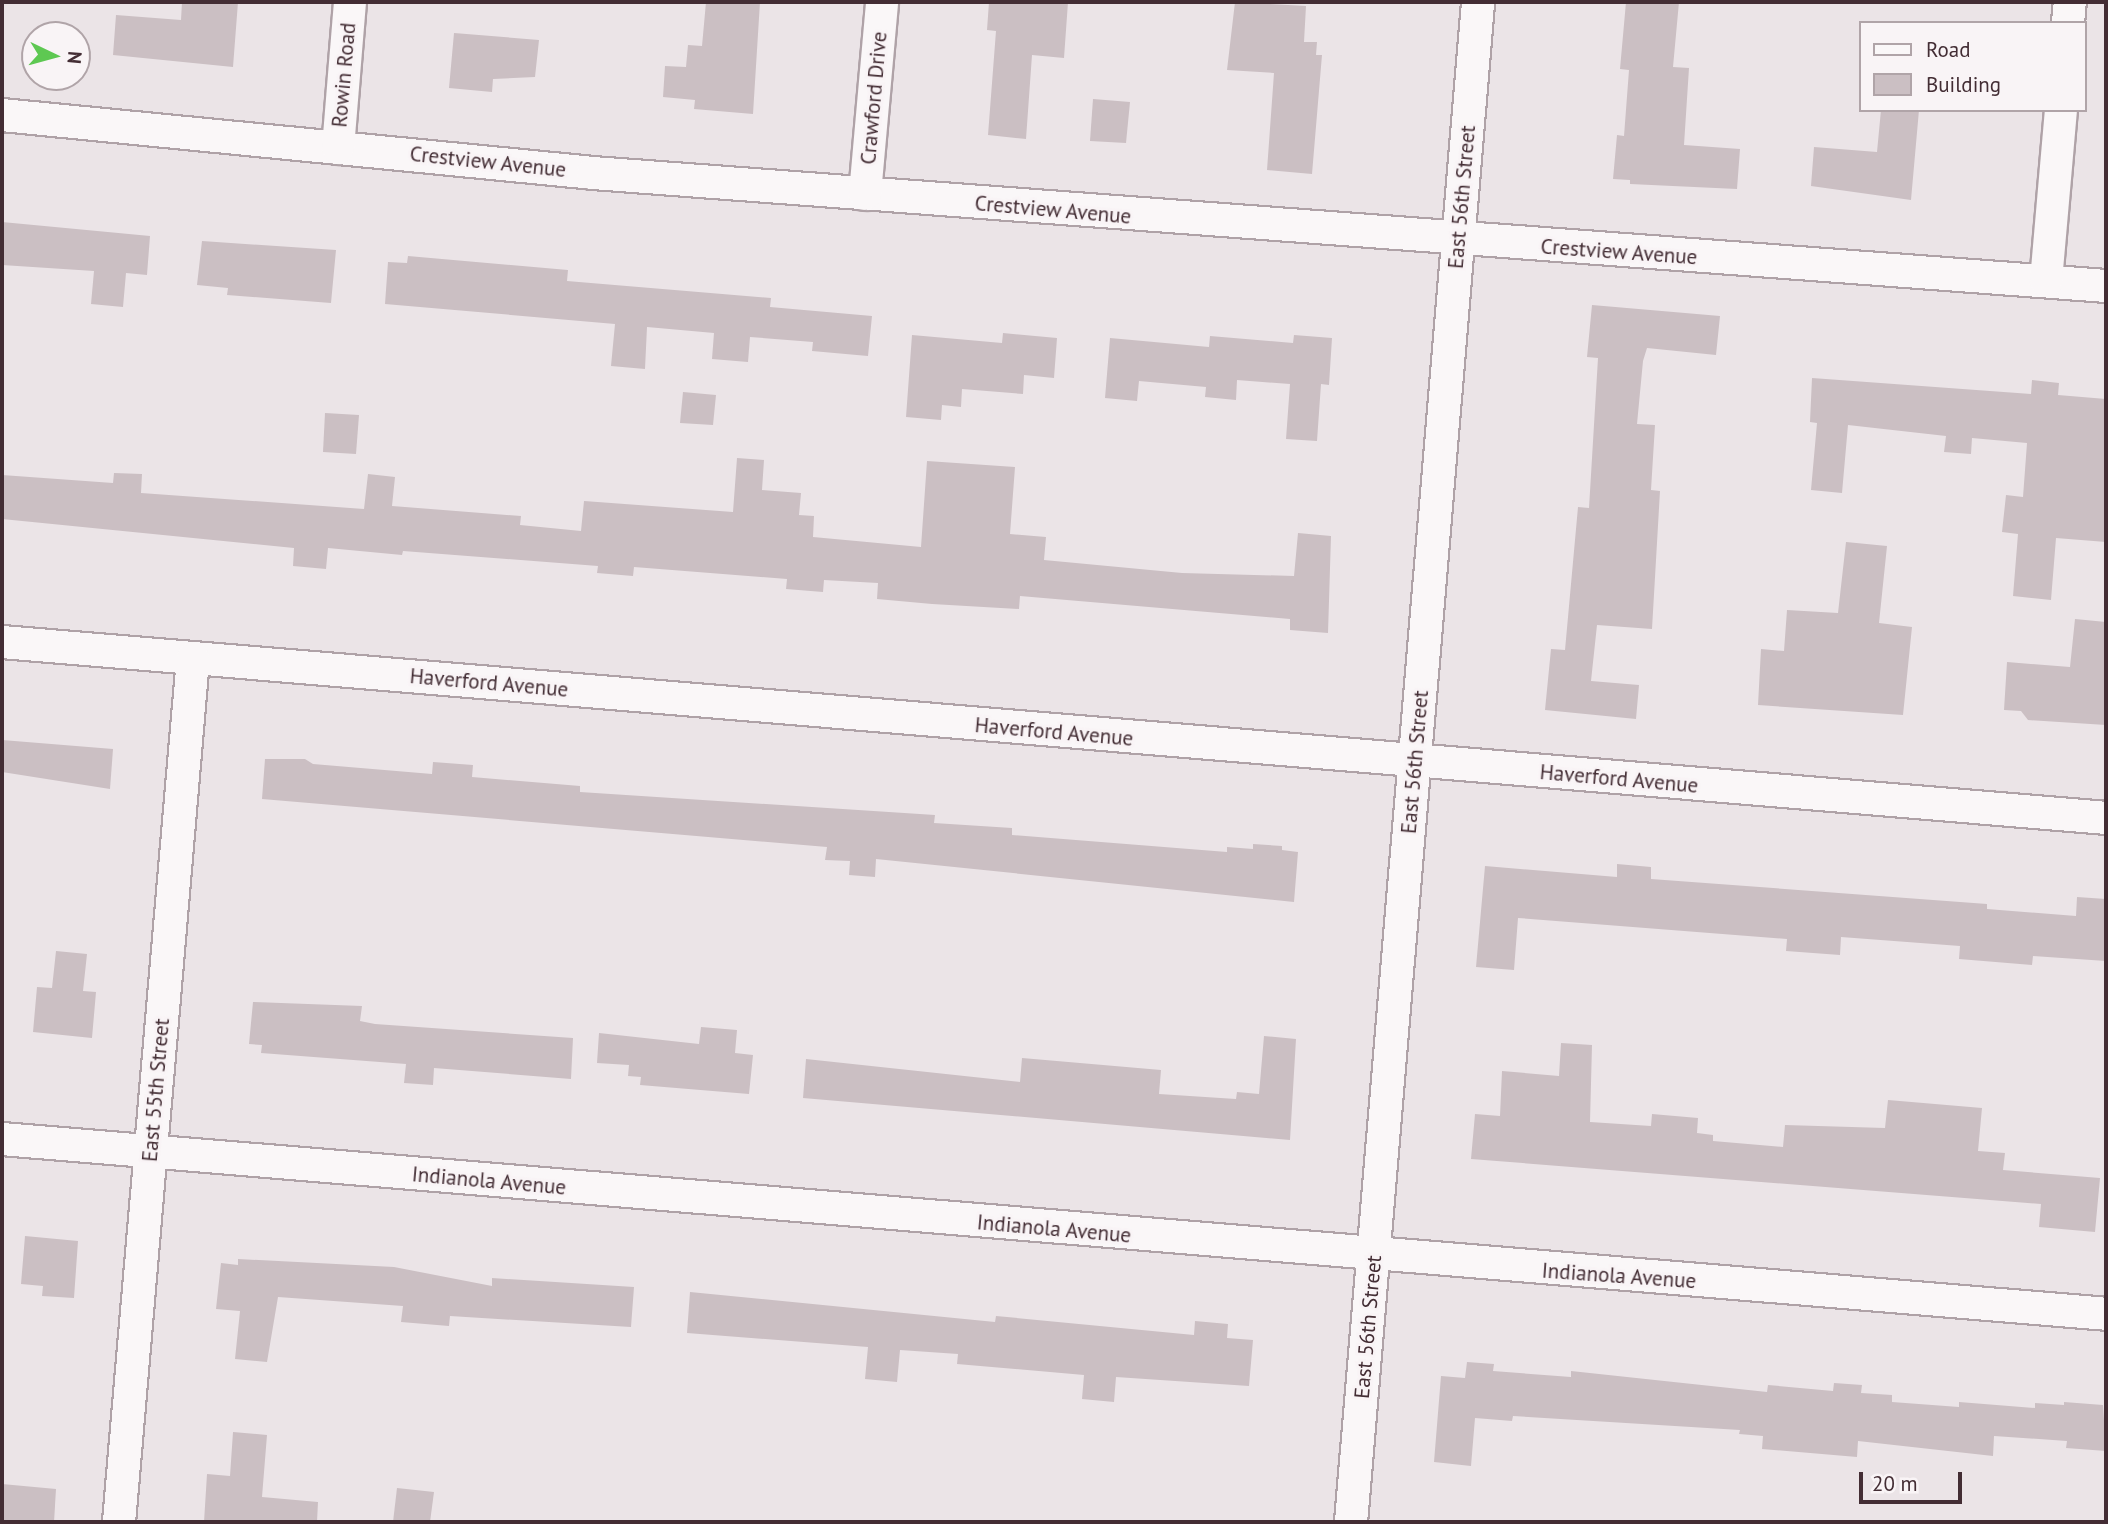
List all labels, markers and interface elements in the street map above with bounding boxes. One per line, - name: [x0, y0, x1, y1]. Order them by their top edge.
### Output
- north arrow: [21, 21, 91, 91]
- legend: [1860, 21, 2087, 112]
- street label: Rowin Road: [327, 22, 361, 128]
- street label: Crawford Drive: [856, 30, 892, 166]
- text: Road: [1926, 36, 1970, 63]
- text: N: [62, 50, 87, 65]
- text: Building: [1926, 71, 2001, 98]
- street label: East 56th Street: [1443, 124, 1481, 270]
- street label: Crestview Avenue: [408, 141, 568, 183]
- street label: Crestview Avenue: [973, 191, 1133, 229]
- street label: Crestview Avenue: [1539, 234, 1699, 270]
- street label: Haverford Avenue: [408, 663, 570, 703]
- street label: East 56th Street: [1396, 689, 1434, 835]
- street label: Haverford Avenue: [973, 712, 1135, 752]
- street label: Haverford Avenue: [1538, 759, 1700, 799]
- street label: East 55th Street: [137, 1017, 175, 1163]
- street label: Indianola Avenue: [410, 1162, 568, 1200]
- street label: Indianola Avenue: [975, 1210, 1133, 1248]
- street label: East 56th Street: [1349, 1254, 1387, 1400]
- street label: Indianola Avenue: [1541, 1258, 1697, 1294]
- scale bar: [1863, 1458, 1966, 1502]
- text: 20 m: [1872, 1470, 1918, 1497]

